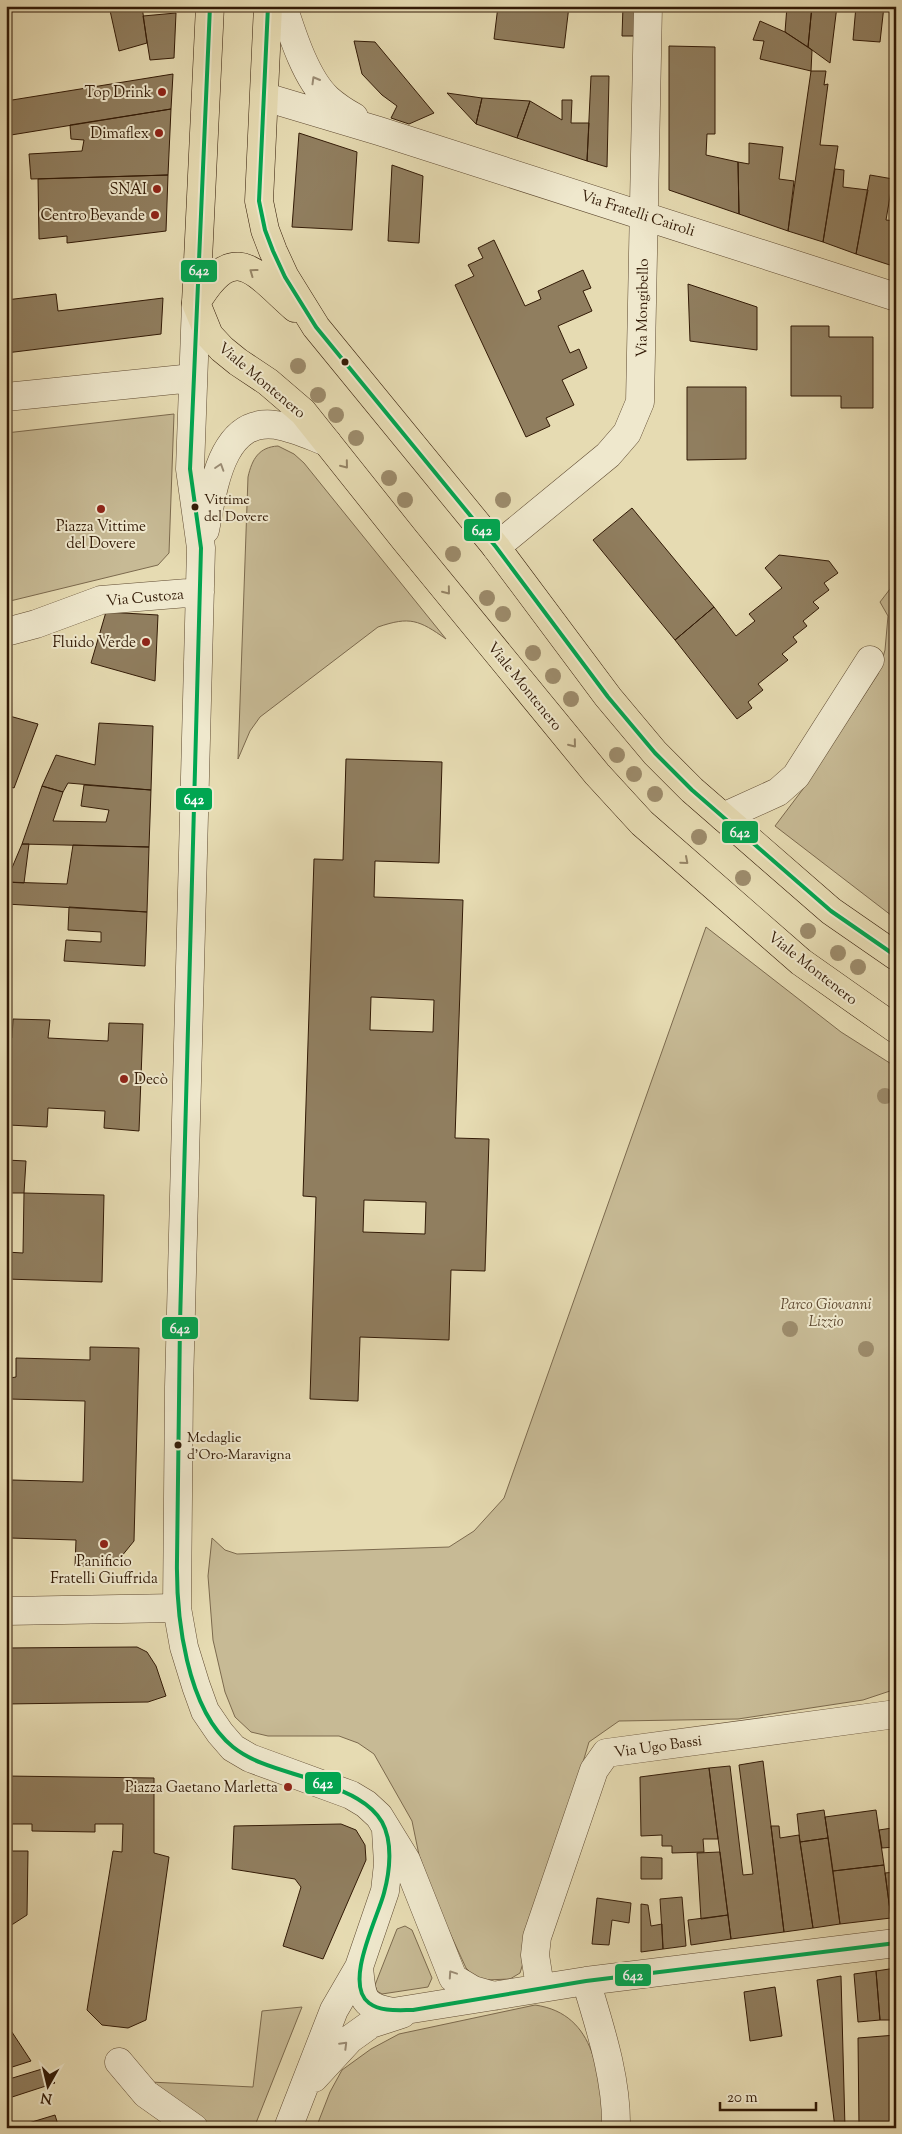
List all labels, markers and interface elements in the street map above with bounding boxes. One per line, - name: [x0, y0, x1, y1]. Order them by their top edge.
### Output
- one-way arrow: [311, 77, 321, 86]
- place label: Top Drink: [84, 83, 152, 104]
- marker: Top Drink: [156, 86, 168, 98]
- place label: Dimaflex: [90, 124, 149, 145]
- marker: Dimaflex: [153, 127, 165, 139]
- place label: SNAI: [109, 180, 147, 201]
- marker: SNAI: [151, 183, 163, 195]
- street label: Via Fratelli Cairoli: [578, 186, 697, 243]
- place label: Centro Bevande: [40, 206, 145, 227]
- marker: Centro Bevande: [149, 209, 161, 221]
- street label: Via Mongibello: [632, 258, 655, 358]
- line badge: 642: [180, 259, 218, 283]
- text: 642: [189, 262, 210, 282]
- one-way arrow: [249, 269, 259, 278]
- street label: Viale Montenero: [213, 338, 309, 424]
- unlabelled marker: [340, 357, 350, 367]
- one-way arrow: [340, 459, 348, 468]
- one-way arrow: [214, 463, 224, 472]
- place label: Vittime del Dovere: [204, 491, 269, 528]
- marker: Vittime del Dovere: [190, 502, 200, 512]
- marker: Piazza Vittime del Dovere: [95, 503, 107, 515]
- place label: Piazza Vittime del Dovere: [56, 517, 146, 555]
- line badge: 642: [463, 518, 501, 542]
- text: 642: [472, 522, 493, 542]
- street label: Via Custoza: [105, 585, 185, 612]
- one-way arrow: [442, 586, 451, 595]
- place label: Fluido Verde: [53, 633, 136, 654]
- marker: Fluido Verde: [140, 636, 152, 648]
- street label: Viale Montenero: [481, 638, 566, 736]
- one-way arrow: [567, 738, 575, 747]
- line badge: 642: [175, 787, 213, 811]
- text: 642: [184, 791, 205, 811]
- line badge: 642: [721, 820, 759, 844]
- text: 642: [730, 824, 751, 844]
- one-way arrow: [679, 855, 688, 864]
- street label: Viale Montenero: [763, 927, 861, 1011]
- place label: Decò: [134, 1070, 168, 1091]
- marker: Decò: [118, 1073, 130, 1085]
- park label: Parco Giovanni Lizzio: [781, 1295, 872, 1333]
- line badge: 642: [161, 1316, 199, 1340]
- text: 642: [170, 1320, 191, 1340]
- place label: Medaglie d'Oro-Maravigna: [187, 1429, 292, 1466]
- marker: Medaglie d'Oro-Maravigna: [173, 1440, 183, 1450]
- marker: Panificio Fratelli Giuffrida: [98, 1538, 110, 1550]
- place label: Panificio Fratelli Giuffrida: [50, 1552, 158, 1590]
- street label: Via Ugo Bassi: [613, 1731, 704, 1764]
- line badge: 642: [304, 1771, 342, 1795]
- text: 642: [313, 1775, 334, 1795]
- place label: Piazza Gaetano Marletta: [125, 1778, 278, 1799]
- marker: Piazza Gaetano Marletta: [282, 1781, 294, 1793]
- line badge: 642: [614, 1963, 652, 1987]
- text: 642: [623, 1967, 644, 1987]
- one-way arrow: [449, 1970, 458, 1980]
- one-way arrow: [338, 2042, 347, 2051]
- north arrow: [22, 2062, 72, 2112]
- scale bar: [720, 2079, 816, 2111]
- text: N: [40, 2086, 53, 2108]
- text: 20 m: [727, 2088, 758, 2109]

